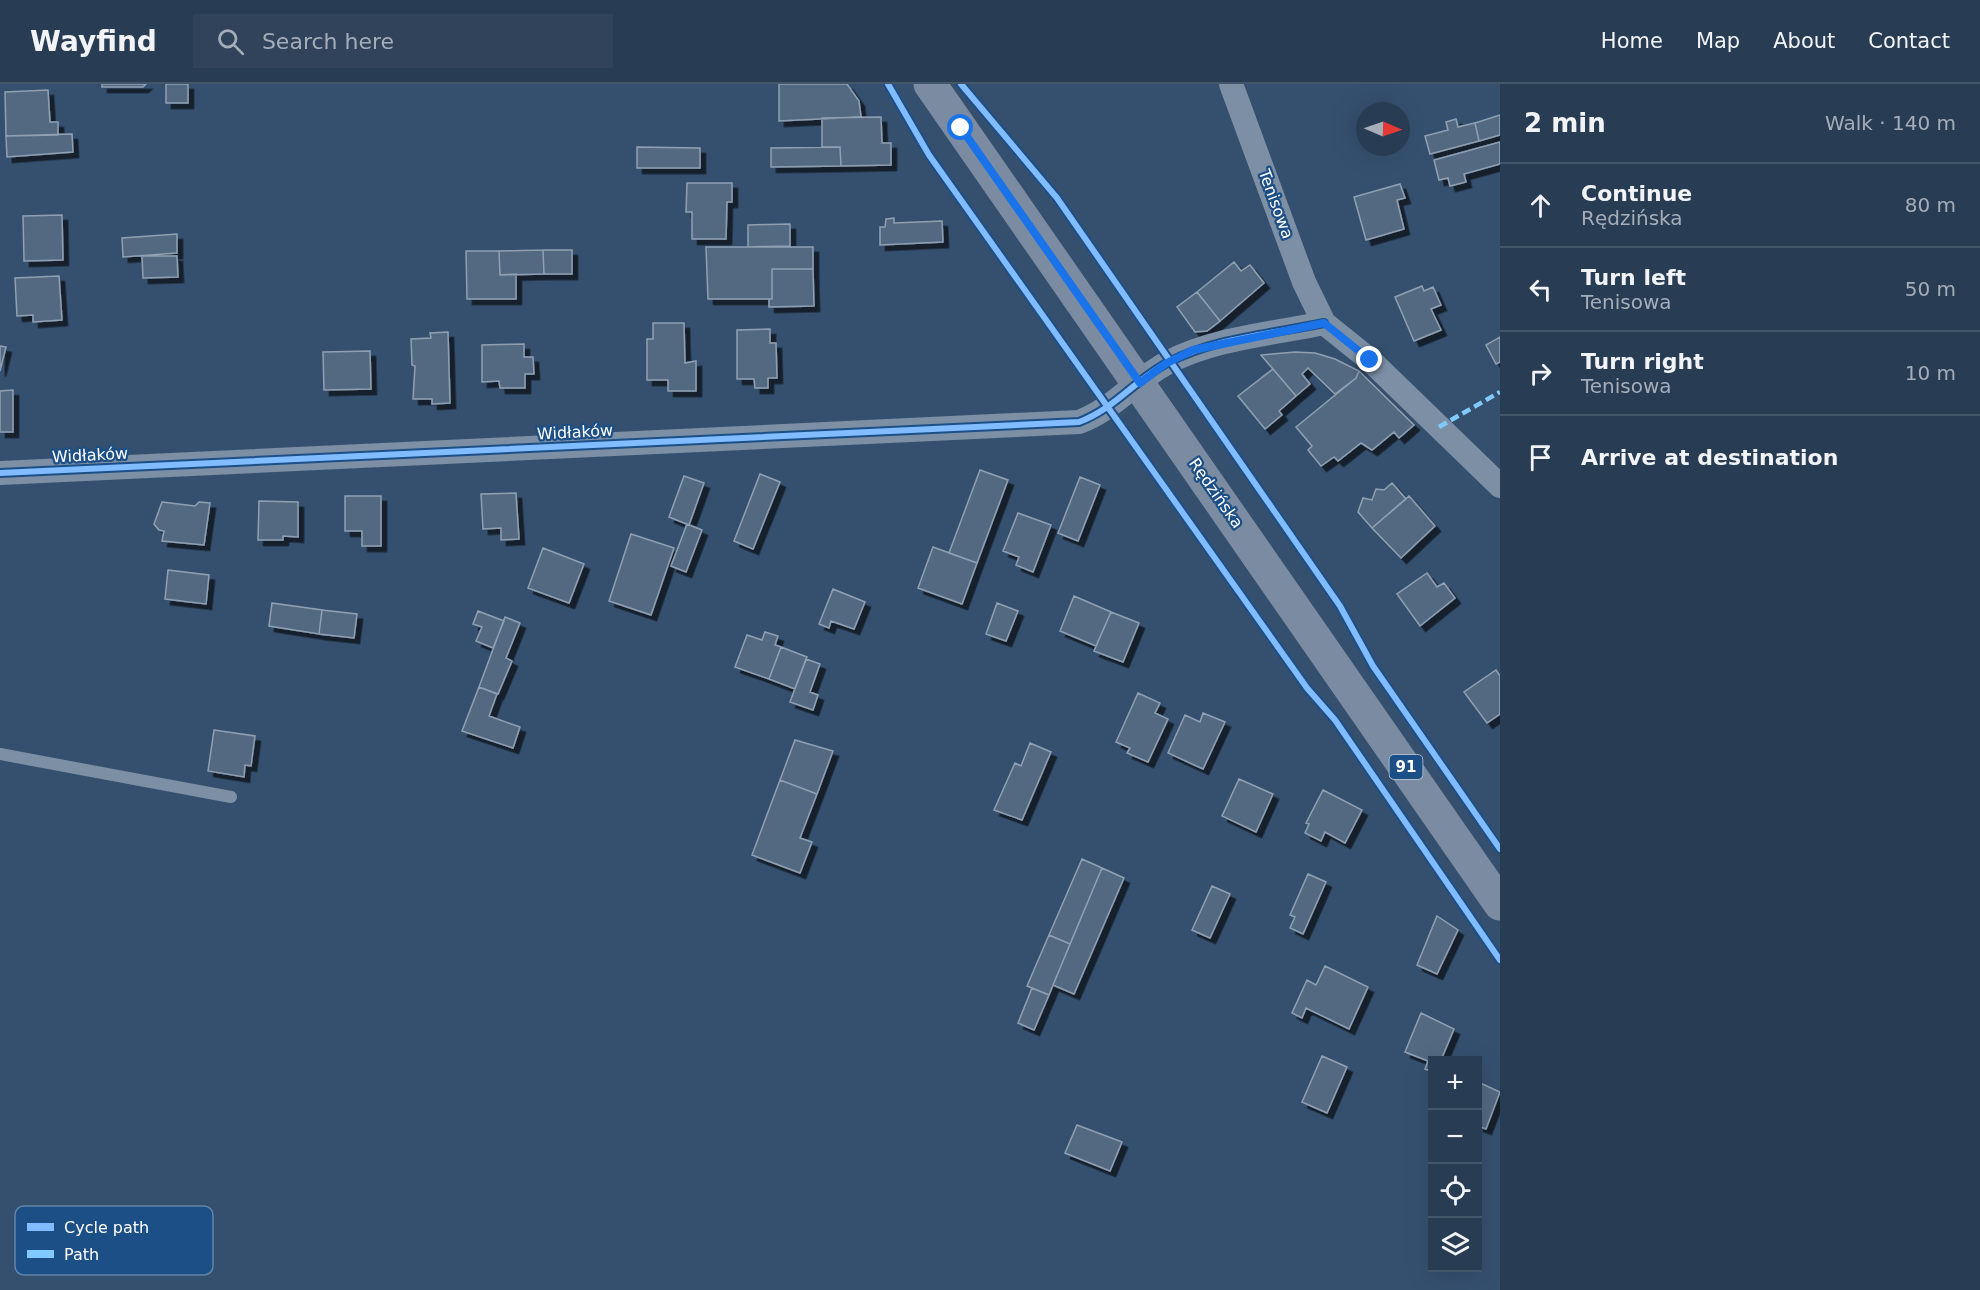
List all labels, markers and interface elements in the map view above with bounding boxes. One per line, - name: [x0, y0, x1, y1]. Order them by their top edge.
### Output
- search box: [193, 14, 613, 68]
- text: Wayfind: [30, 25, 157, 58]
- icon: search: [214, 25, 247, 58]
- text: Search here: [262, 29, 394, 54]
- text: Home: [1601, 29, 1663, 53]
- text: Map: [1696, 29, 1740, 53]
- text: About: [1773, 29, 1835, 53]
- text: Contact: [1868, 29, 1950, 53]
- north arrow: [1356, 102, 1410, 156]
- text: 2 min: [1524, 108, 1606, 138]
- text: Walk · 140 m: [1825, 111, 1956, 135]
- route start: [947, 114, 973, 140]
- street label: Tenisowa: [1254, 166, 1297, 241]
- text: Continue: [1581, 181, 1692, 206]
- icon: ahead: [1524, 189, 1557, 222]
- text: 80 m: [1905, 193, 1956, 217]
- text: Rędzińska: [1581, 206, 1683, 230]
- text: Turn left: [1581, 265, 1686, 290]
- icon: left: [1524, 273, 1557, 306]
- text: 50 m: [1905, 277, 1956, 301]
- text: Tenisowa: [1581, 290, 1672, 314]
- route end: [1356, 346, 1382, 372]
- text: Turn right: [1581, 349, 1704, 374]
- icon: right: [1524, 357, 1557, 390]
- text: 10 m: [1905, 361, 1956, 385]
- text: Tenisowa: [1581, 374, 1672, 398]
- street label: Widłaków: [537, 421, 613, 443]
- icon: arrive: [1524, 441, 1557, 474]
- street label: Widłaków: [52, 444, 128, 466]
- text: Arrive at destination: [1581, 445, 1838, 470]
- street label: Rędzińska: [1185, 454, 1247, 532]
- road number: 91: [1390, 755, 1422, 779]
- map controls: [1428, 1056, 1482, 1272]
- button: +: [1428, 1056, 1482, 1110]
- button: −: [1428, 1110, 1482, 1164]
- button: locate: [1428, 1164, 1482, 1218]
- legend: [15, 1206, 213, 1275]
- text: Cycle path: [64, 1218, 149, 1237]
- button: layers: [1428, 1218, 1482, 1272]
- text: Path: [64, 1245, 99, 1264]

